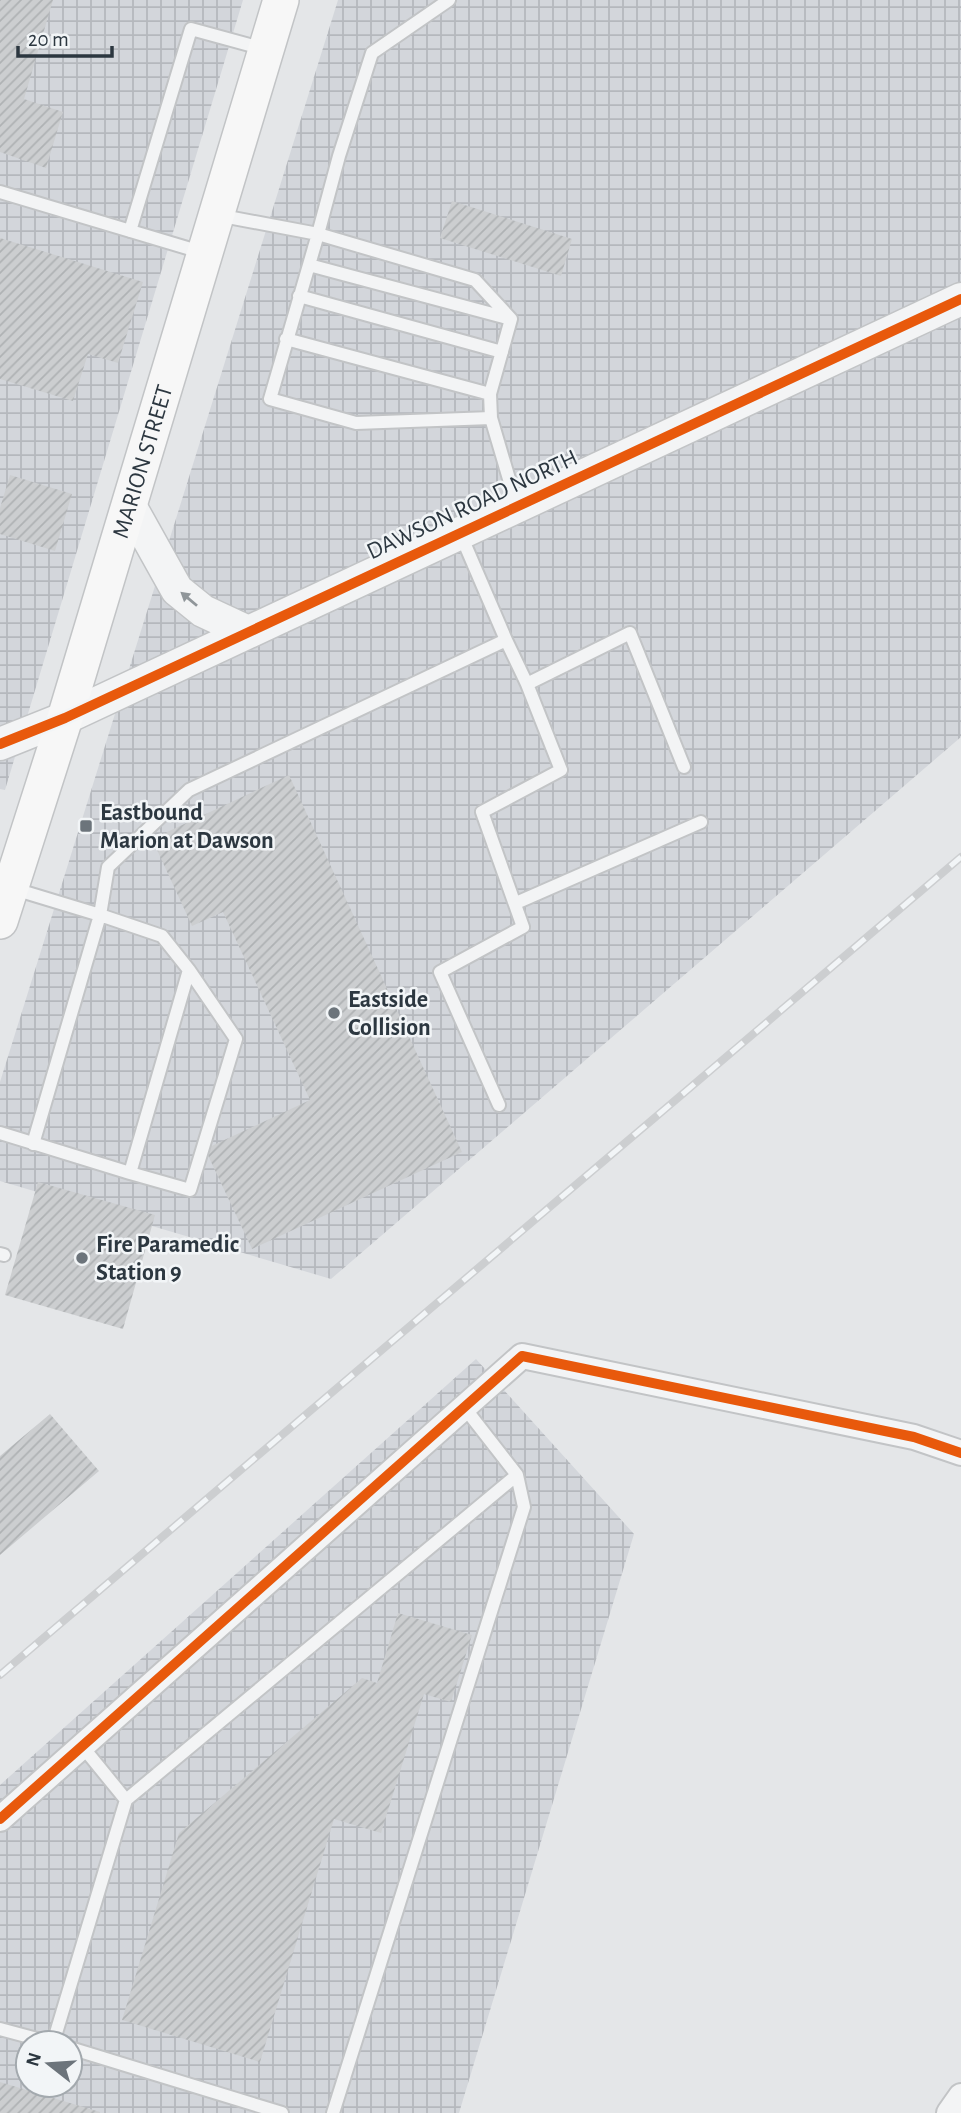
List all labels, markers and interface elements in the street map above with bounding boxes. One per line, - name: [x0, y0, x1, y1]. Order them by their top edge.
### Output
- scale bar: [18, 14, 112, 58]
- text: 20 m: [28, 29, 69, 50]
- street label: MARION STREET: [109, 382, 178, 541]
- street label: DAWSON ROAD NORTH: [363, 446, 582, 564]
- one-way arrow: [180, 592, 198, 607]
- place label: Eastbound Marion at Dawson: [100, 801, 274, 853]
- marker: Eastbound Marion at Dawson: [78, 818, 94, 834]
- place label: Eastside Collision: [348, 988, 431, 1040]
- marker: Eastside Collision: [326, 1005, 342, 1021]
- place label: Fire Paramedic Station 9: [96, 1233, 239, 1285]
- marker: Fire Paramedic Station 9: [74, 1250, 90, 1266]
- north arrow: [14, 2029, 84, 2099]
- text: N: [23, 2050, 45, 2069]

